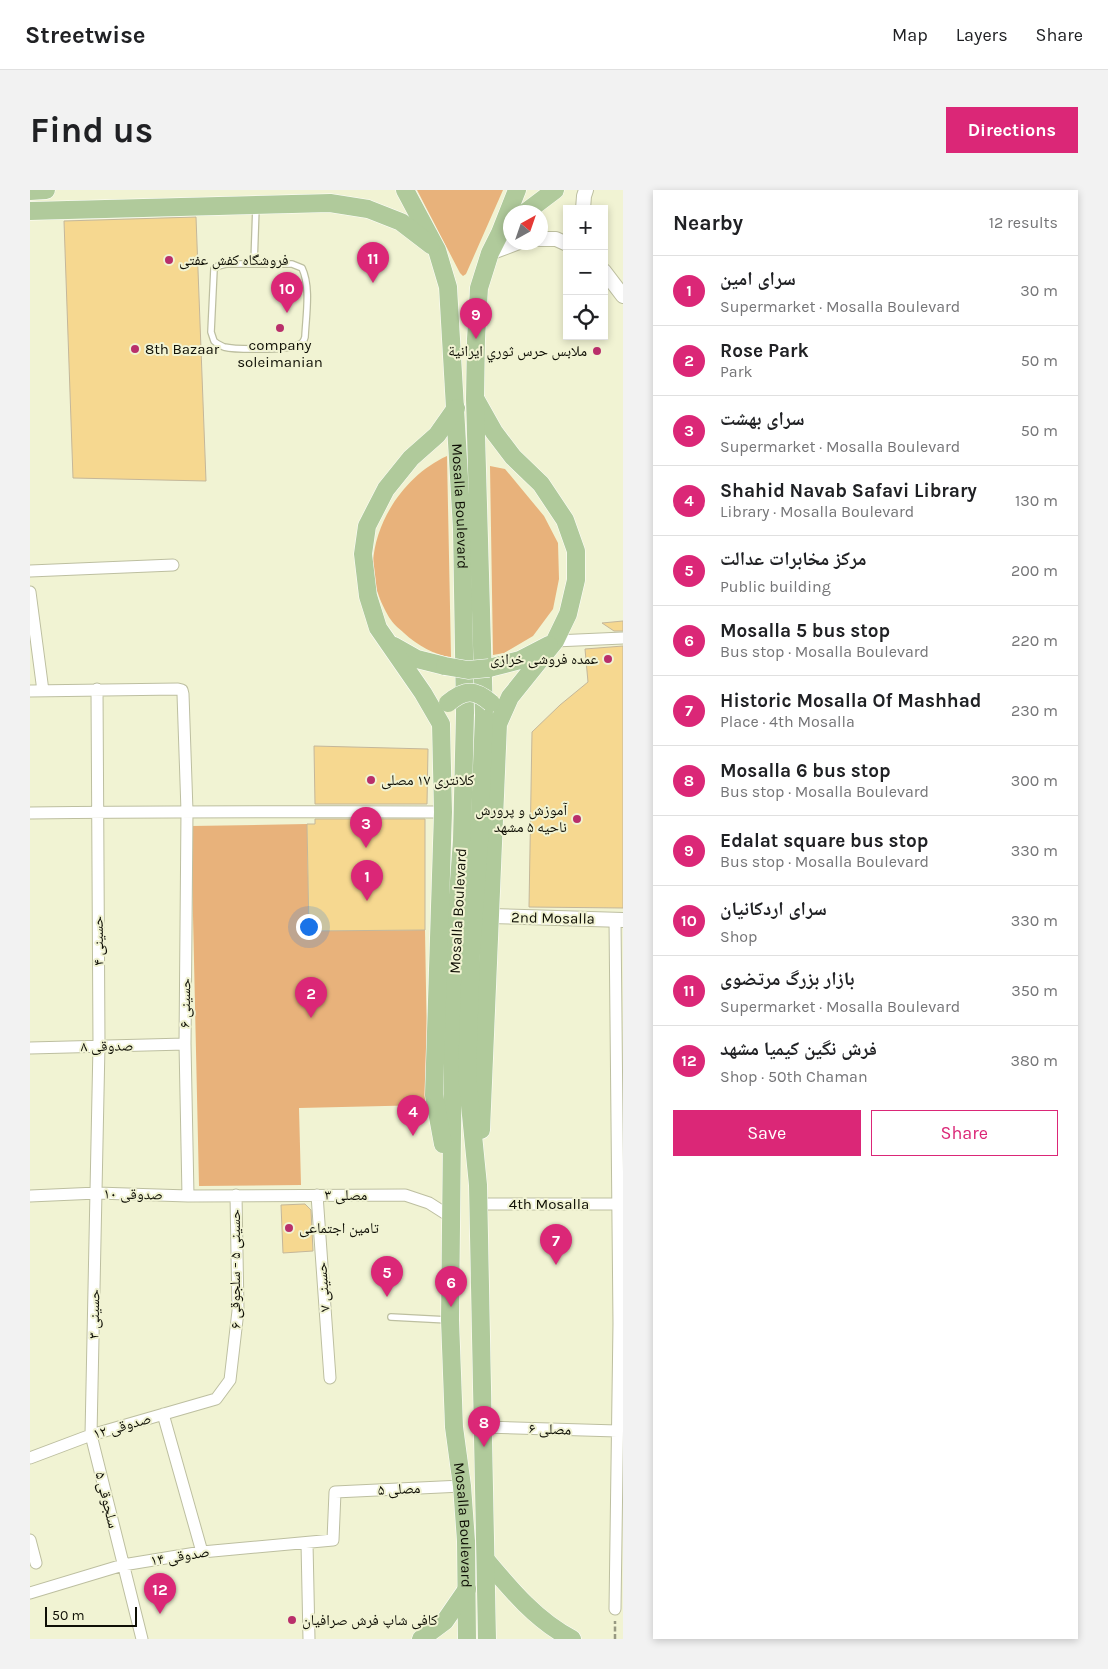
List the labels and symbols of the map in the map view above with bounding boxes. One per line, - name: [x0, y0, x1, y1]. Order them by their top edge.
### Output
- north arrow: [503, 205, 548, 250]
- pin: 11: [357, 242, 389, 283]
- place label: فروشگاه کفش عفتی: [179, 251, 289, 270]
- marker: فروشگاه کفش عفتی: [163, 254, 175, 266]
- pin: 10: [271, 272, 303, 313]
- pin: 9: [460, 298, 492, 339]
- marker: company soleimanian: [274, 322, 286, 334]
- place label: company soleimanian: [237, 336, 323, 371]
- place label: 8th Bazaar: [145, 340, 220, 358]
- place label: ملابس حرس ثوري ايرانية: [448, 342, 587, 363]
- marker: 8th Bazaar: [129, 343, 141, 355]
- marker: ملابس حرس ثوري ايرانية: [591, 345, 603, 357]
- street label: Mosalla Boulevard: [448, 443, 472, 569]
- place label: عمده فروشی خرازی: [490, 650, 598, 669]
- marker: عمده فروشی خرازی: [602, 653, 614, 665]
- place label: کلانتری ۱۷ مصلی: [381, 771, 474, 790]
- marker: کلانتری ۱۷ مصلی: [365, 774, 377, 786]
- place label: آموزش و پرورش ناحیه ۵ مشهد: [475, 801, 568, 836]
- pin: 3: [350, 807, 382, 848]
- marker: آموزش و پرورش ناحیه ۵ مشهد: [571, 813, 583, 825]
- street label: Mosalla Boulevard: [446, 848, 470, 974]
- pin: 1: [351, 860, 383, 901]
- street label: 2nd Mosalla: [511, 908, 595, 928]
- your location: [296, 914, 322, 940]
- street label: حسینی ۴: [89, 915, 108, 966]
- street label: حسینی ۶: [176, 977, 195, 1028]
- pin: 2: [295, 977, 327, 1018]
- street label: صدوقی ۸: [80, 1037, 134, 1056]
- pin: 4: [397, 1095, 429, 1136]
- street label: صدوقی ۱۰: [103, 1184, 163, 1205]
- street label: مصلی ۳: [325, 1186, 368, 1205]
- street label: 4th Mosalla: [509, 1195, 589, 1213]
- street label: حسینی ۵ - سلجوقی ۶: [226, 1209, 245, 1329]
- place label: تامین اجتماعی: [299, 1219, 379, 1238]
- marker: تامین اجتماعی: [283, 1222, 295, 1234]
- pin: 7: [540, 1224, 572, 1265]
- pin: 5: [371, 1256, 403, 1297]
- street label: حسینی ۷: [312, 1261, 335, 1313]
- pin: 6: [435, 1266, 467, 1307]
- street label: حسینی ۳: [85, 1288, 104, 1339]
- pin: 8: [468, 1406, 500, 1447]
- street label: صدوقی ۱۲: [91, 1409, 153, 1444]
- street label: مصلی ۶: [528, 1419, 572, 1440]
- street label: Mosalla Boulevard: [450, 1461, 475, 1588]
- street label: سلجوقی ۵: [90, 1470, 123, 1530]
- street label: مصلی ۵: [377, 1479, 421, 1500]
- street label: صدوقی ۱۴: [149, 1542, 211, 1571]
- pin: 12: [144, 1573, 176, 1614]
- scale bar: [45, 1604, 138, 1627]
- place label: کافی شاپ فرش صرافیان: [302, 1611, 438, 1630]
- marker: کافی شاپ فرش صرافیان: [286, 1614, 298, 1626]

